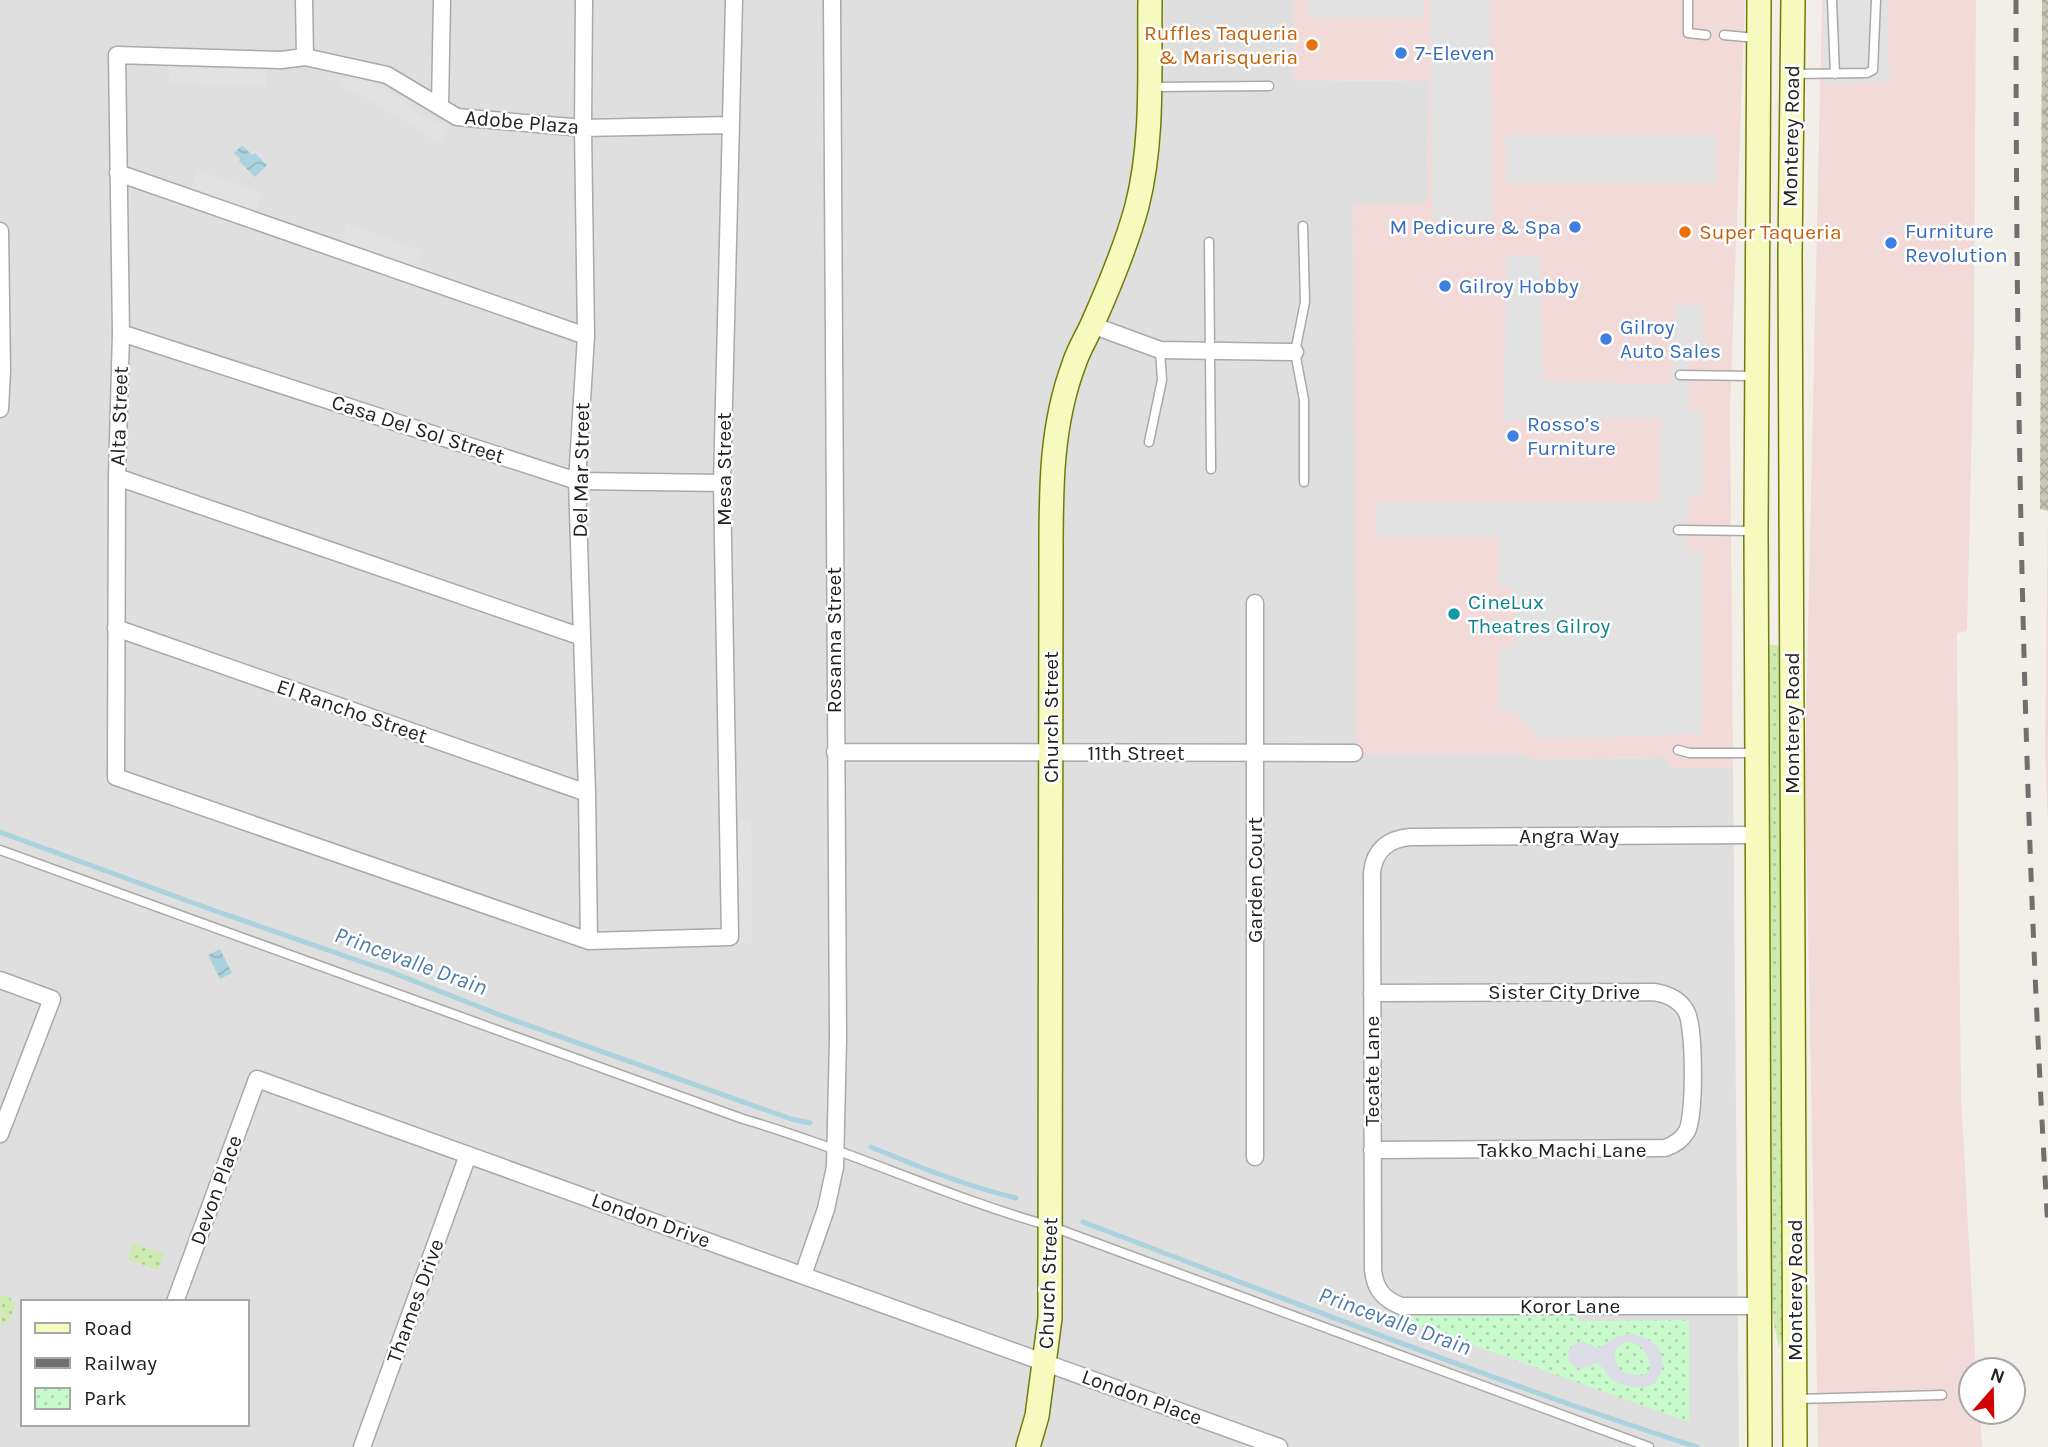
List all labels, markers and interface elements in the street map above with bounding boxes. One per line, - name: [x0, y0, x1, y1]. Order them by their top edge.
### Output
- place label: Ruffles Taqueria & Marisqueria: [1144, 21, 1298, 69]
- marker: Ruffles Taqueria & Marisqueria: [1304, 37, 1320, 53]
- place label: 7-Eleven: [1415, 41, 1495, 65]
- marker: 7-Eleven: [1393, 45, 1409, 61]
- street label: Monterey Road: [1778, 65, 1804, 207]
- street label: Adobe Plaza: [464, 105, 580, 139]
- place label: M Pedicure & Spa: [1389, 215, 1561, 239]
- marker: M Pedicure & Spa: [1567, 219, 1583, 235]
- place label: Furniture Revolution: [1905, 219, 2008, 267]
- place label: Super Taqueria: [1699, 220, 1841, 244]
- marker: Super Taqueria: [1677, 224, 1693, 240]
- marker: Furniture Revolution: [1883, 235, 1899, 251]
- place label: Gilroy Hobby: [1459, 274, 1579, 298]
- marker: Gilroy Hobby: [1437, 278, 1453, 294]
- place label: Gilroy Auto Sales: [1620, 315, 1721, 363]
- marker: Gilroy Auto Sales: [1598, 331, 1614, 347]
- street label: Alta Street: [105, 365, 133, 466]
- street label: Casa Del Sol Street: [329, 390, 507, 468]
- street label: Del Mar Street: [568, 402, 594, 538]
- street label: Mesa Street: [712, 412, 736, 526]
- place label: Rosso’s Furniture: [1527, 412, 1616, 460]
- marker: Rosso’s Furniture: [1505, 428, 1521, 444]
- street label: Rosanna Street: [822, 567, 846, 713]
- place label: CineLux Theatres Gilroy: [1468, 590, 1611, 638]
- marker: CineLux Theatres Gilroy: [1446, 606, 1462, 622]
- street label: Church Street: [1039, 651, 1063, 783]
- street label: Monterey Road: [1780, 652, 1804, 794]
- street label: El Rancho Street: [274, 674, 430, 748]
- street label: 11th Street: [1087, 741, 1185, 765]
- street label: Garden Court: [1243, 817, 1267, 943]
- street label: Angra Way: [1519, 824, 1619, 848]
- water label: Princevalle Drain: [331, 921, 491, 1001]
- street label: Sister City Drive: [1488, 980, 1640, 1004]
- street label: Tecate Lane: [1360, 1016, 1384, 1126]
- street label: Devon Place: [185, 1132, 247, 1248]
- street label: Takko Machi Lane: [1477, 1138, 1647, 1162]
- street label: London Drive: [588, 1187, 714, 1253]
- street label: Church Street: [1034, 1217, 1062, 1349]
- street label: Monterey Road: [1783, 1219, 1807, 1361]
- street label: Thames Drive: [381, 1236, 449, 1366]
- water label: Princevalle Drain: [1315, 1281, 1475, 1361]
- street label: Koror Lane: [1520, 1294, 1620, 1318]
- legend: [21, 1300, 248, 1426]
- text: Road: [84, 1316, 132, 1340]
- text: Railway: [84, 1351, 157, 1375]
- north arrow: [1957, 1356, 2027, 1426]
- text: N: [1987, 1363, 2008, 1389]
- street label: London Place: [1079, 1364, 1205, 1430]
- text: Park: [84, 1386, 127, 1410]

